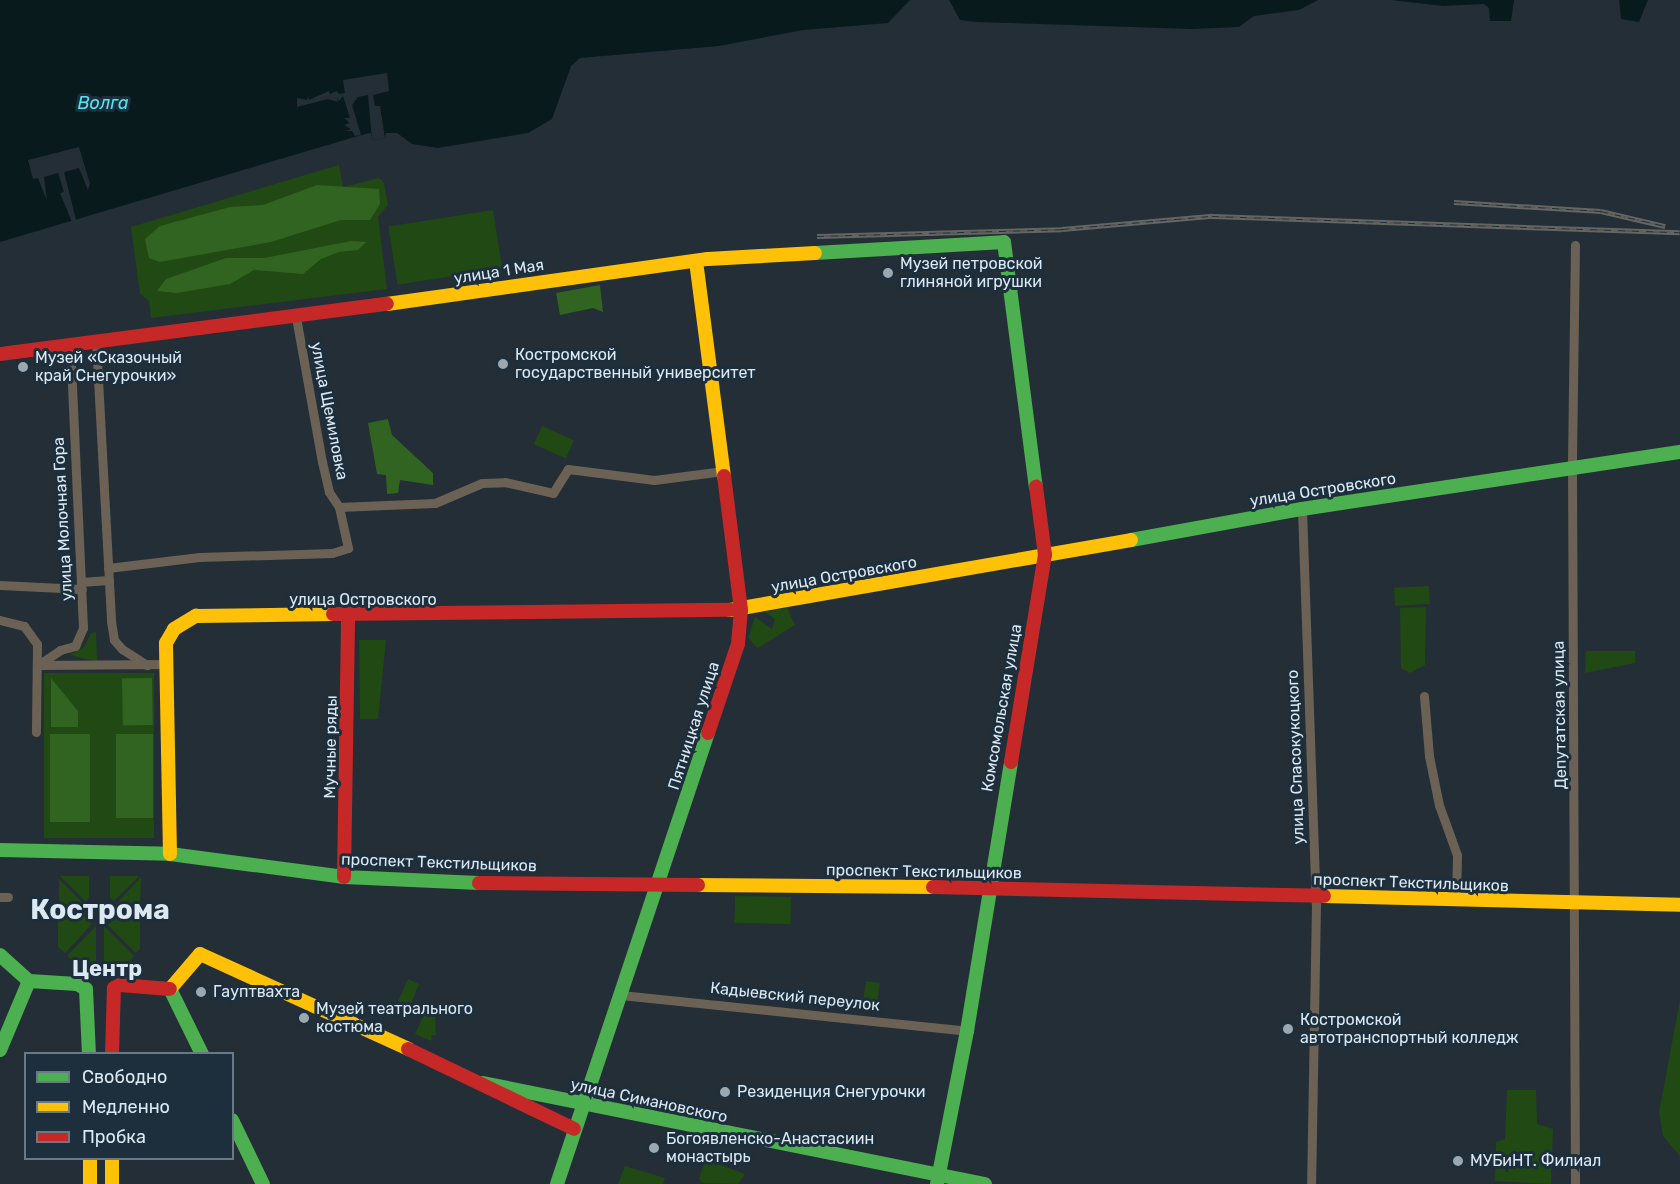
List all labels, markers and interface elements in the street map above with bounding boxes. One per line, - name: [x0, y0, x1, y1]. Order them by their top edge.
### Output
- water label: Волга: [78, 92, 128, 114]
- place label: Музей петровской глиняной игрушки: [900, 254, 1043, 292]
- street label: улица 1 Мая: [453, 255, 545, 289]
- marker: Музей петровской глиняной игрушки: [881, 266, 895, 280]
- street label: улица Щемиловка: [306, 340, 352, 482]
- place label: Костромской государственный университет: [515, 345, 756, 383]
- place label: Музей «Сказочный край Снегурочки»: [35, 348, 182, 386]
- marker: Костромской государственный университет: [496, 357, 510, 371]
- marker: Музей «Сказочный край Снегурочки»: [16, 360, 30, 374]
- street label: улица Молочная Гора: [49, 437, 77, 601]
- street label: улица Островского: [1249, 469, 1397, 511]
- street label: улица Островского: [770, 553, 918, 597]
- street label: улица Островского: [289, 590, 437, 610]
- street label: Комсомольская улица: [978, 623, 1026, 793]
- street label: Депутатская улица: [1549, 641, 1571, 789]
- street label: Пятницкая улица: [664, 659, 724, 793]
- street label: улица Спасокукоцкого: [1283, 669, 1309, 845]
- street label: Мучные ряды: [320, 695, 342, 799]
- street label: проспект Текстильщиков: [341, 850, 537, 876]
- street label: проспект Текстильщиков: [826, 861, 1022, 883]
- street label: проспект Текстильщиков: [1313, 870, 1509, 896]
- district label: Кострома: [30, 893, 170, 927]
- district label: Центр: [72, 956, 142, 982]
- street label: Кадыевский переулок: [709, 979, 881, 1015]
- place label: Гауптвахта: [213, 982, 300, 1002]
- marker: Гауптвахта: [194, 985, 208, 999]
- place label: Музей театрального костюма: [316, 999, 473, 1037]
- place label: Костромской автотранспортный колледж: [1300, 1010, 1519, 1048]
- marker: Музей театрального костюма: [297, 1011, 311, 1025]
- marker: Костромской автотранспортный колледж: [1281, 1022, 1295, 1036]
- legend: [24, 1052, 234, 1160]
- text: Свободно: [82, 1066, 167, 1088]
- street label: улица Симановского: [569, 1075, 729, 1127]
- place label: Резиденция Снегурочки: [737, 1082, 926, 1102]
- marker: Резиденция Снегурочки: [718, 1085, 732, 1099]
- text: Медленно: [82, 1096, 170, 1118]
- text: Пробка: [82, 1126, 146, 1148]
- place label: Богоявленско-Анастасиин монастырь: [666, 1129, 874, 1167]
- marker: Богоявленско-Анастасиин монастырь: [647, 1141, 661, 1155]
- place label: МУБиНТ. Филиал: [1470, 1151, 1601, 1171]
- marker: МУБиНТ. Филиал: [1451, 1154, 1465, 1168]

